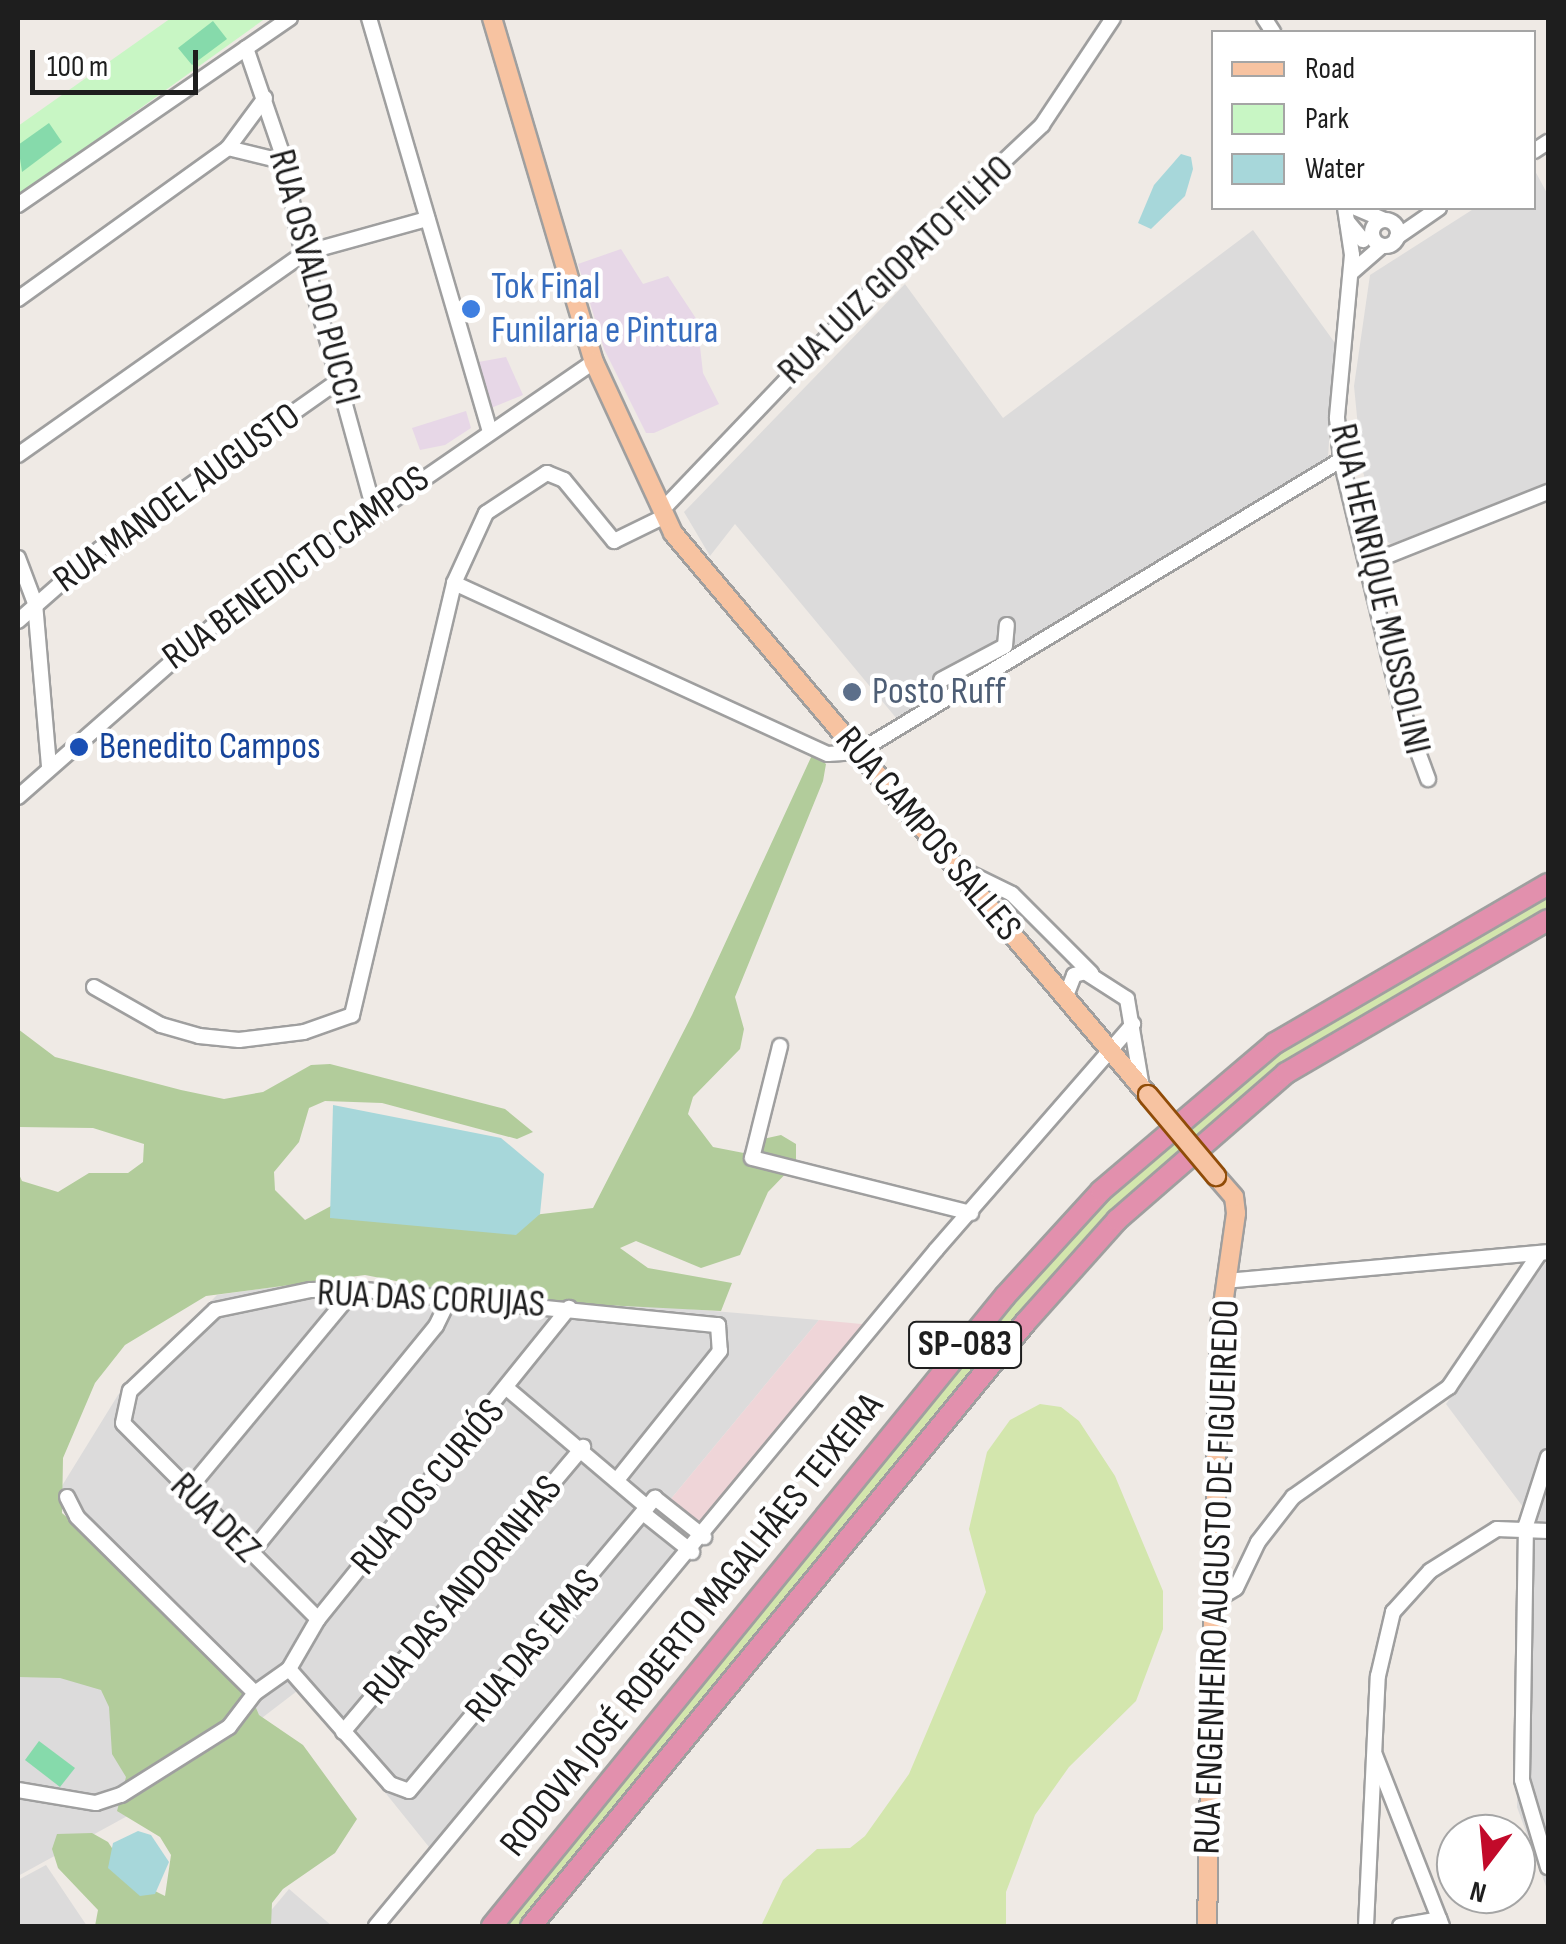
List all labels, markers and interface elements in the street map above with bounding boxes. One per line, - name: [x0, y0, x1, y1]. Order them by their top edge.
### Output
- scale bar: [35, 30, 202, 92]
- legend: [1211, 30, 1536, 210]
- text: 100 m: [47, 49, 108, 85]
- text: Road: [1305, 51, 1355, 87]
- text: Park: [1305, 101, 1349, 137]
- street label: RUA OSVALDO PUCCI: [258, 145, 370, 409]
- street label: RUA LUIZ GIOPATO FILHO: [769, 146, 1023, 394]
- text: Water: [1305, 151, 1365, 187]
- place label: Tok Final Funilaria e Pintura: [491, 264, 718, 353]
- marker: Tok Final Funilaria e Pintura: [460, 298, 482, 320]
- street label: RUA MANOEL AUGUSTO: [45, 393, 309, 603]
- street label: RUA HENRIQUE MUSSOLINI: [1320, 419, 1440, 759]
- street label: RUA BENEDICTO CAMPOS: [154, 456, 438, 680]
- place label: Posto Ruff: [872, 669, 1006, 715]
- marker: Posto Ruff: [841, 681, 863, 703]
- street label: RUA CAMPOS SALLES: [825, 718, 1031, 950]
- place label: Benedito Campos: [99, 724, 321, 770]
- marker: Benedito Campos: [68, 736, 90, 758]
- street label: RUA DAS CORUJAS: [316, 1270, 546, 1328]
- street label: RUA ENGENHEIRO AUGUSTO DE FIGUEIREDO: [1185, 1299, 1249, 1855]
- road number: SP-083: [908, 1315, 1022, 1375]
- street label: RODOVIA JOSÉ ROBERTO MAGALHÃES TEIXEIRA: [491, 1384, 893, 1866]
- street label: RUA DOS CURIÓS: [341, 1390, 515, 1584]
- street label: RUA DEZ: [161, 1464, 269, 1572]
- street label: RUA DAS ANDORINHAS: [354, 1466, 572, 1714]
- street label: RUA DAS EMAS: [456, 1560, 610, 1732]
- north arrow: [1436, 1814, 1536, 1914]
- text: N: [1466, 1873, 1490, 1909]

